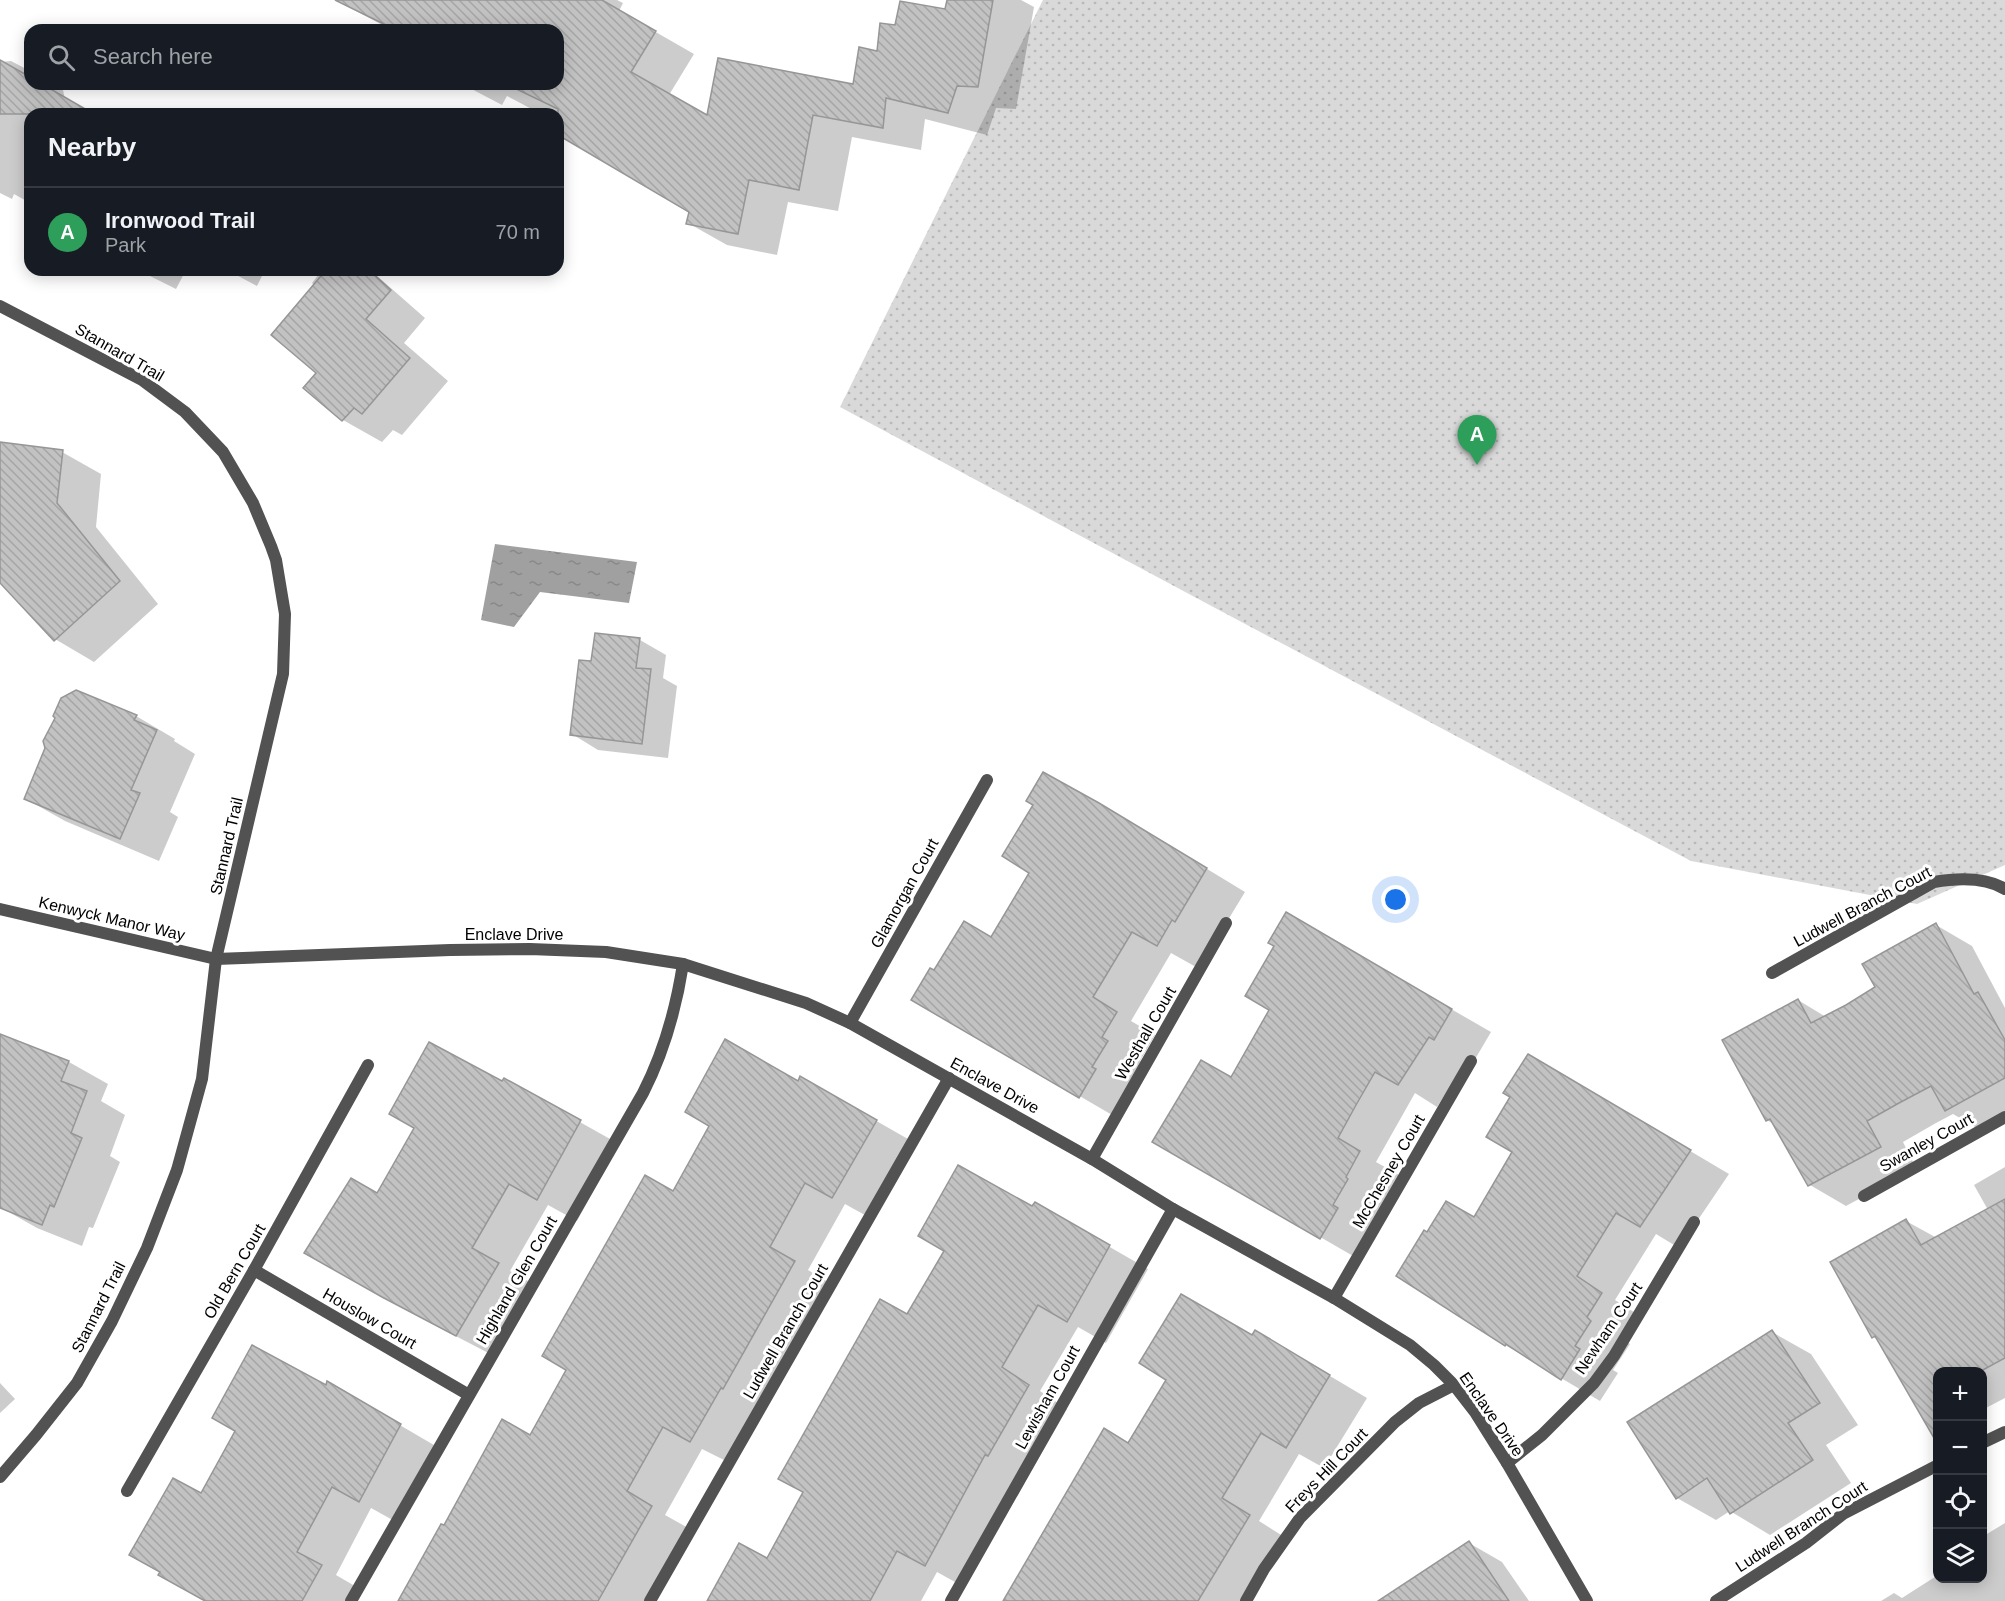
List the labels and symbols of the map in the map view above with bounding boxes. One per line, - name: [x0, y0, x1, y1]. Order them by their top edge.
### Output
- street label: Stannard Trail: [72, 320, 167, 385]
- pin: A: [1458, 416, 1496, 465]
- street label: Stannard Trail: [207, 796, 246, 897]
- street label: Glamorgan Court: [867, 835, 942, 951]
- street label: Ludwell Branch Court: [1791, 863, 1934, 950]
- your location: [1381, 885, 1410, 914]
- street label: Kenwyck Manor Way: [37, 893, 187, 944]
- street label: Enclave Drive: [465, 926, 563, 943]
- street label: Westhall Court: [1112, 983, 1179, 1083]
- street label: Enclave Drive: [947, 1054, 1042, 1117]
- street label: Swanley Court: [1877, 1110, 1976, 1175]
- street label: McChesney Court: [1349, 1111, 1428, 1231]
- street label: Highland Glen Court: [473, 1213, 560, 1347]
- street label: Old Bern Court: [200, 1220, 269, 1322]
- street label: Stannard Trail: [68, 1259, 129, 1355]
- street label: Ludwell Branch Court: [740, 1260, 831, 1402]
- street label: Newham Court: [1572, 1279, 1646, 1377]
- street label: Houslow Court: [320, 1285, 420, 1352]
- street label: Lewisham Court: [1012, 1342, 1083, 1452]
- street label: Enclave Drive: [1456, 1369, 1527, 1460]
- street label: Freys Hill Court: [1282, 1424, 1371, 1516]
- street label: Ludwell Branch Court: [1732, 1477, 1871, 1575]

